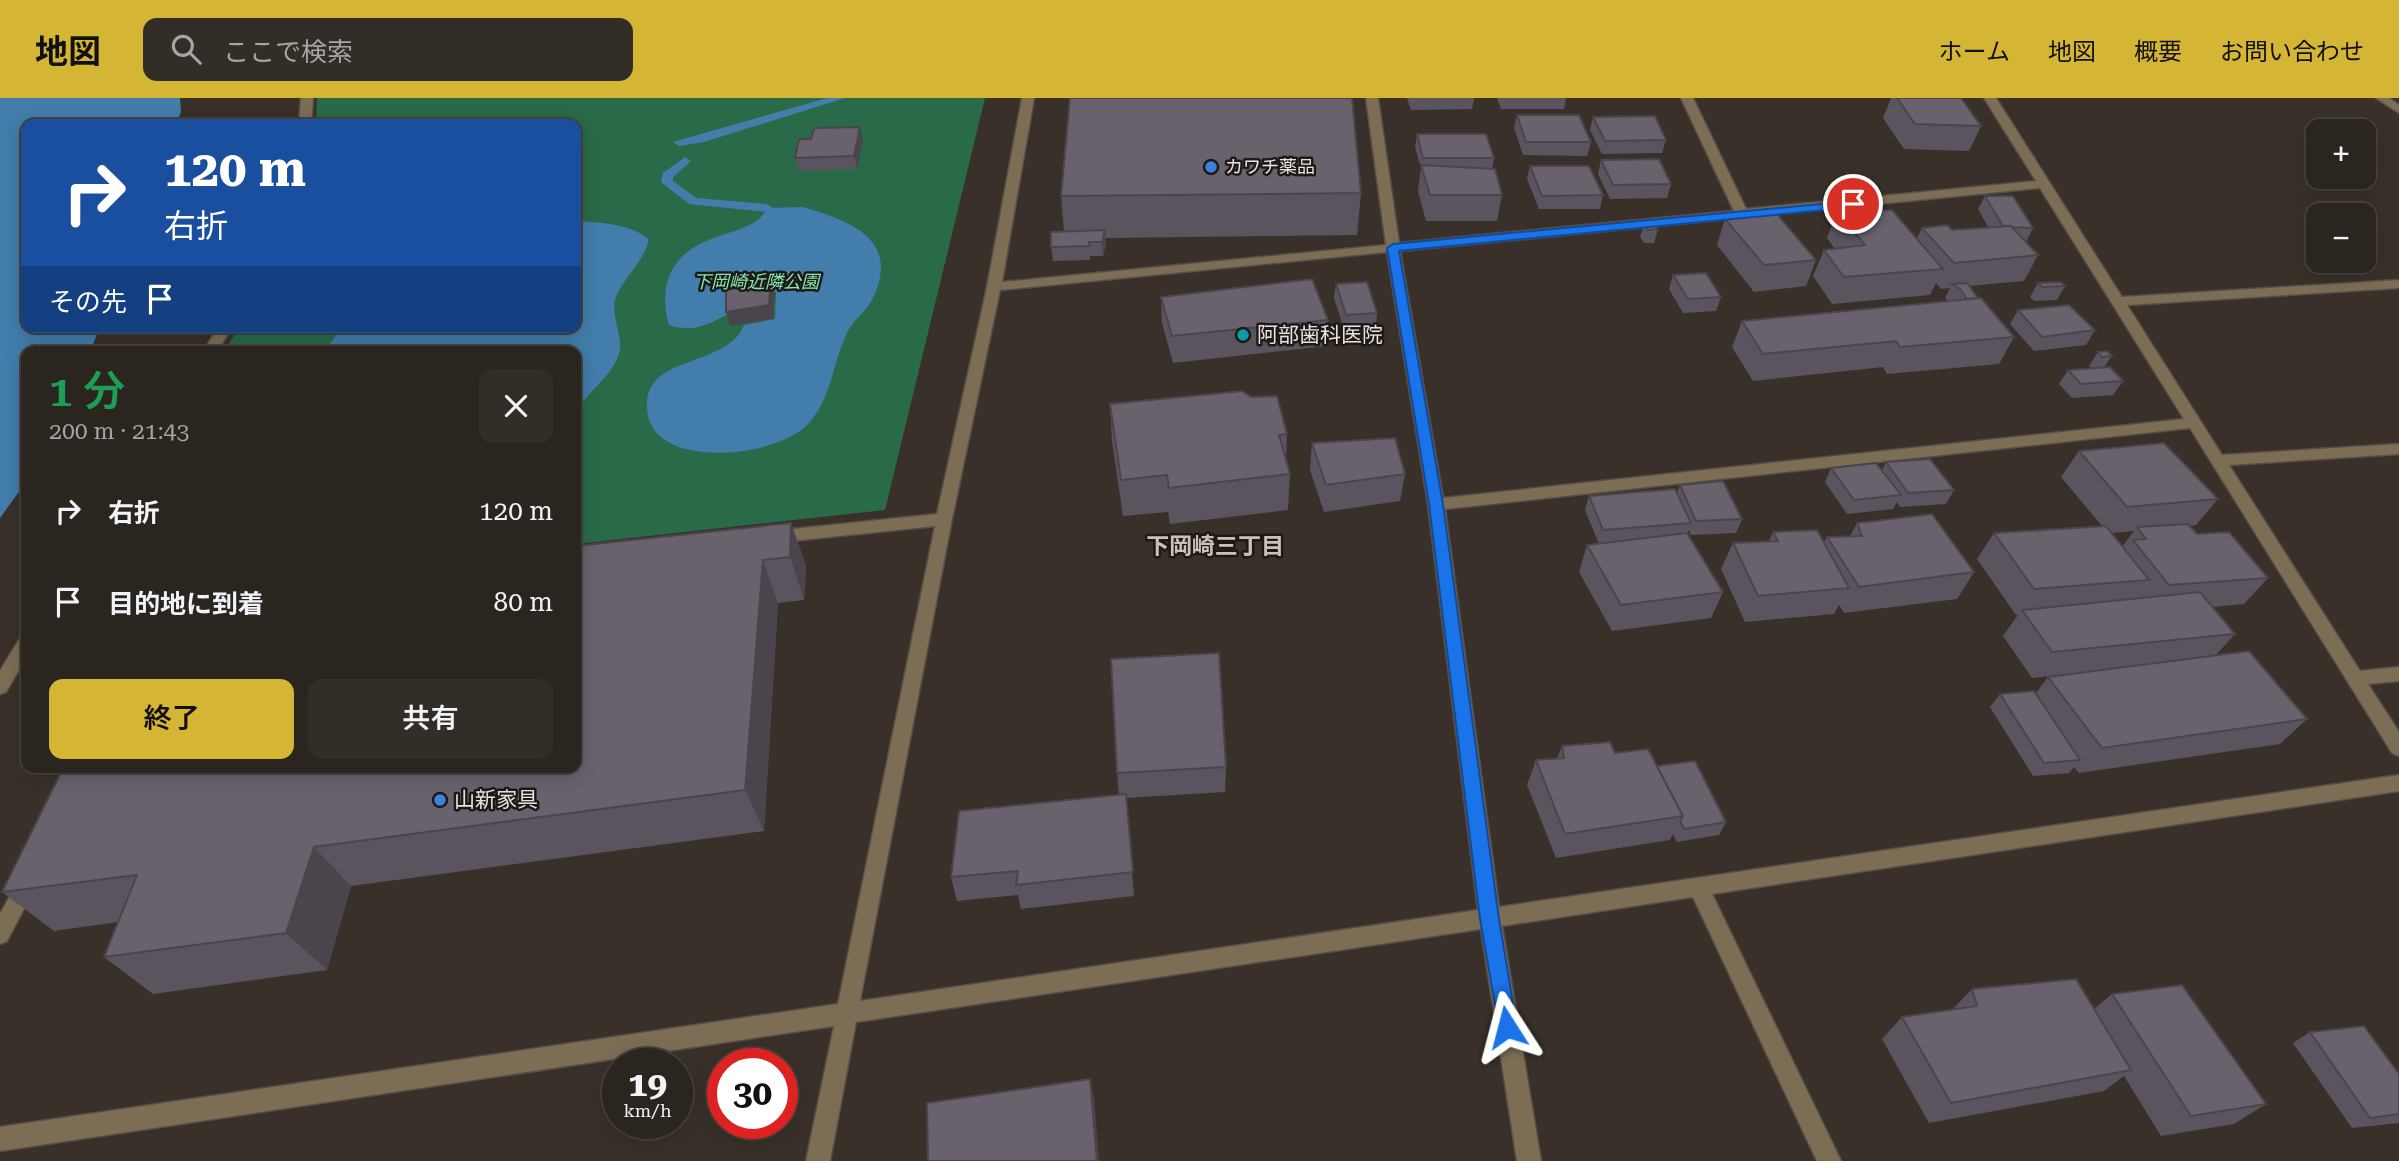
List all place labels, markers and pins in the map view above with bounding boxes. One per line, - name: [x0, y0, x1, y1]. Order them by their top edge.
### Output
- place label: カワチ薬品: [1225, 156, 1315, 177]
- marker: カワチ薬品: [1203, 159, 1219, 175]
- pin: [1823, 174, 1883, 234]
- place label: 阿部歯科医院: [1257, 323, 1383, 347]
- marker: 阿部歯科医院: [1235, 327, 1251, 343]
- place label: 山新家具: [454, 788, 538, 812]
- marker: 山新家具: [432, 792, 448, 808]

